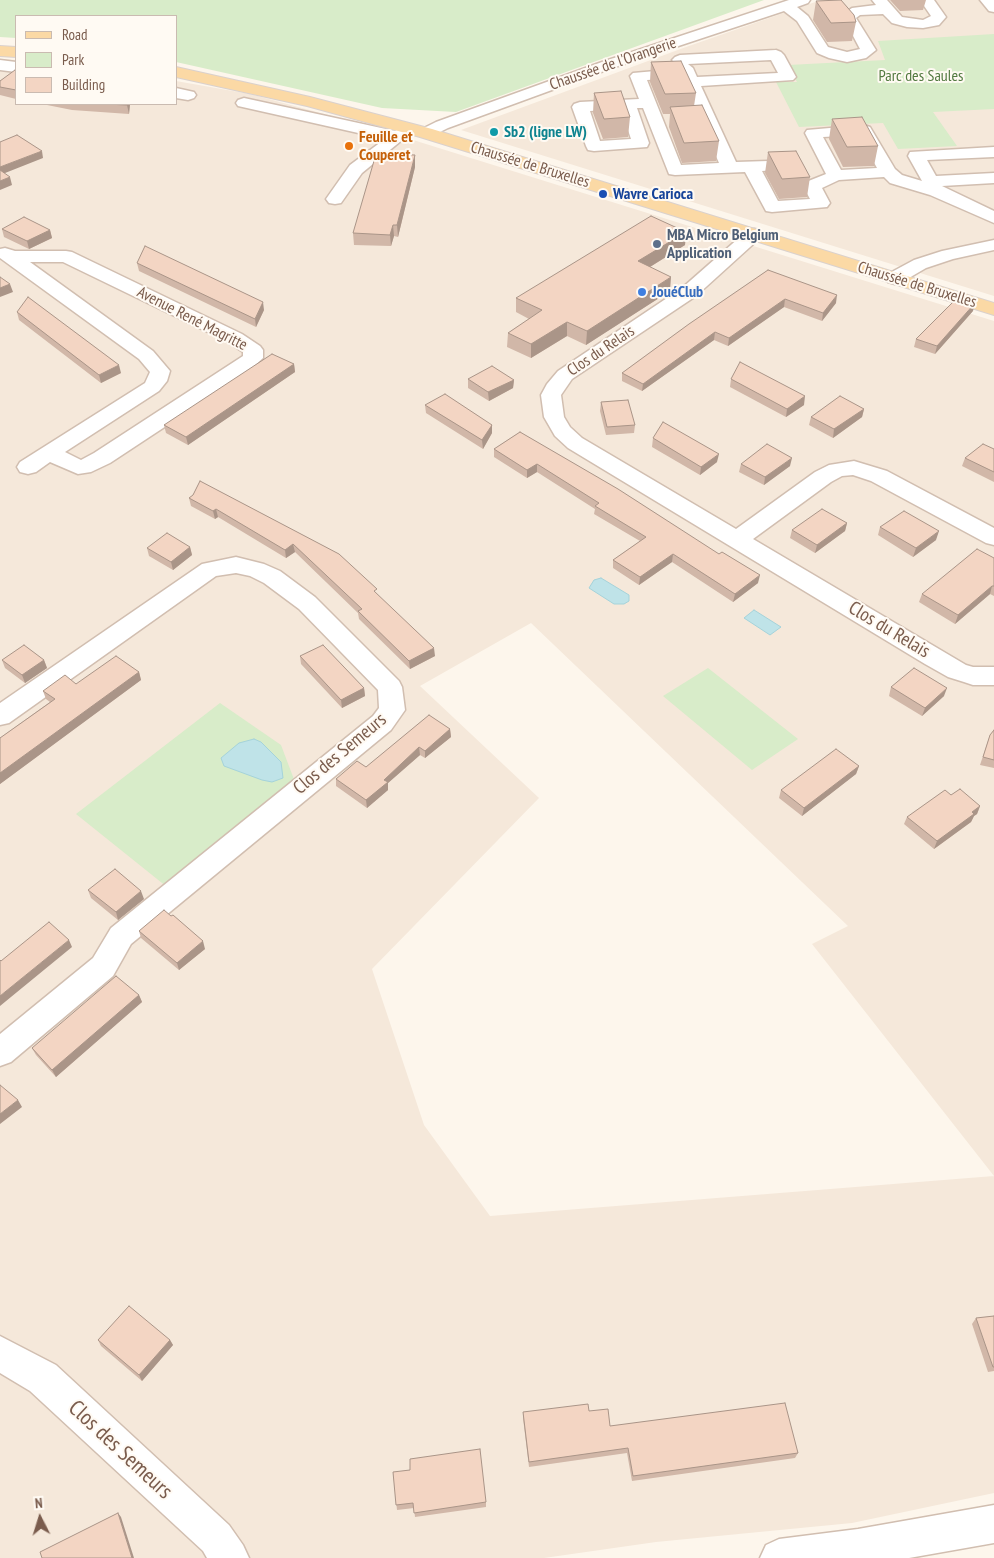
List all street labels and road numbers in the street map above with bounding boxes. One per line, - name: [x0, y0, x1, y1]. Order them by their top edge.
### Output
- street label: Chaussée de l'Orangerie: [547, 33, 679, 95]
- street label: Chaussée de Bruxelles: [468, 138, 592, 192]
- street label: Chaussée de Bruxelles: [855, 258, 979, 312]
- street label: Avenue René Magritte: [134, 283, 250, 355]
- street label: Clos du Relais: [564, 322, 638, 380]
- street label: Clos du Relais: [844, 597, 934, 663]
- street label: Clos des Semeurs: [289, 709, 391, 799]
- street label: Clos des Semeurs: [63, 1395, 177, 1505]

